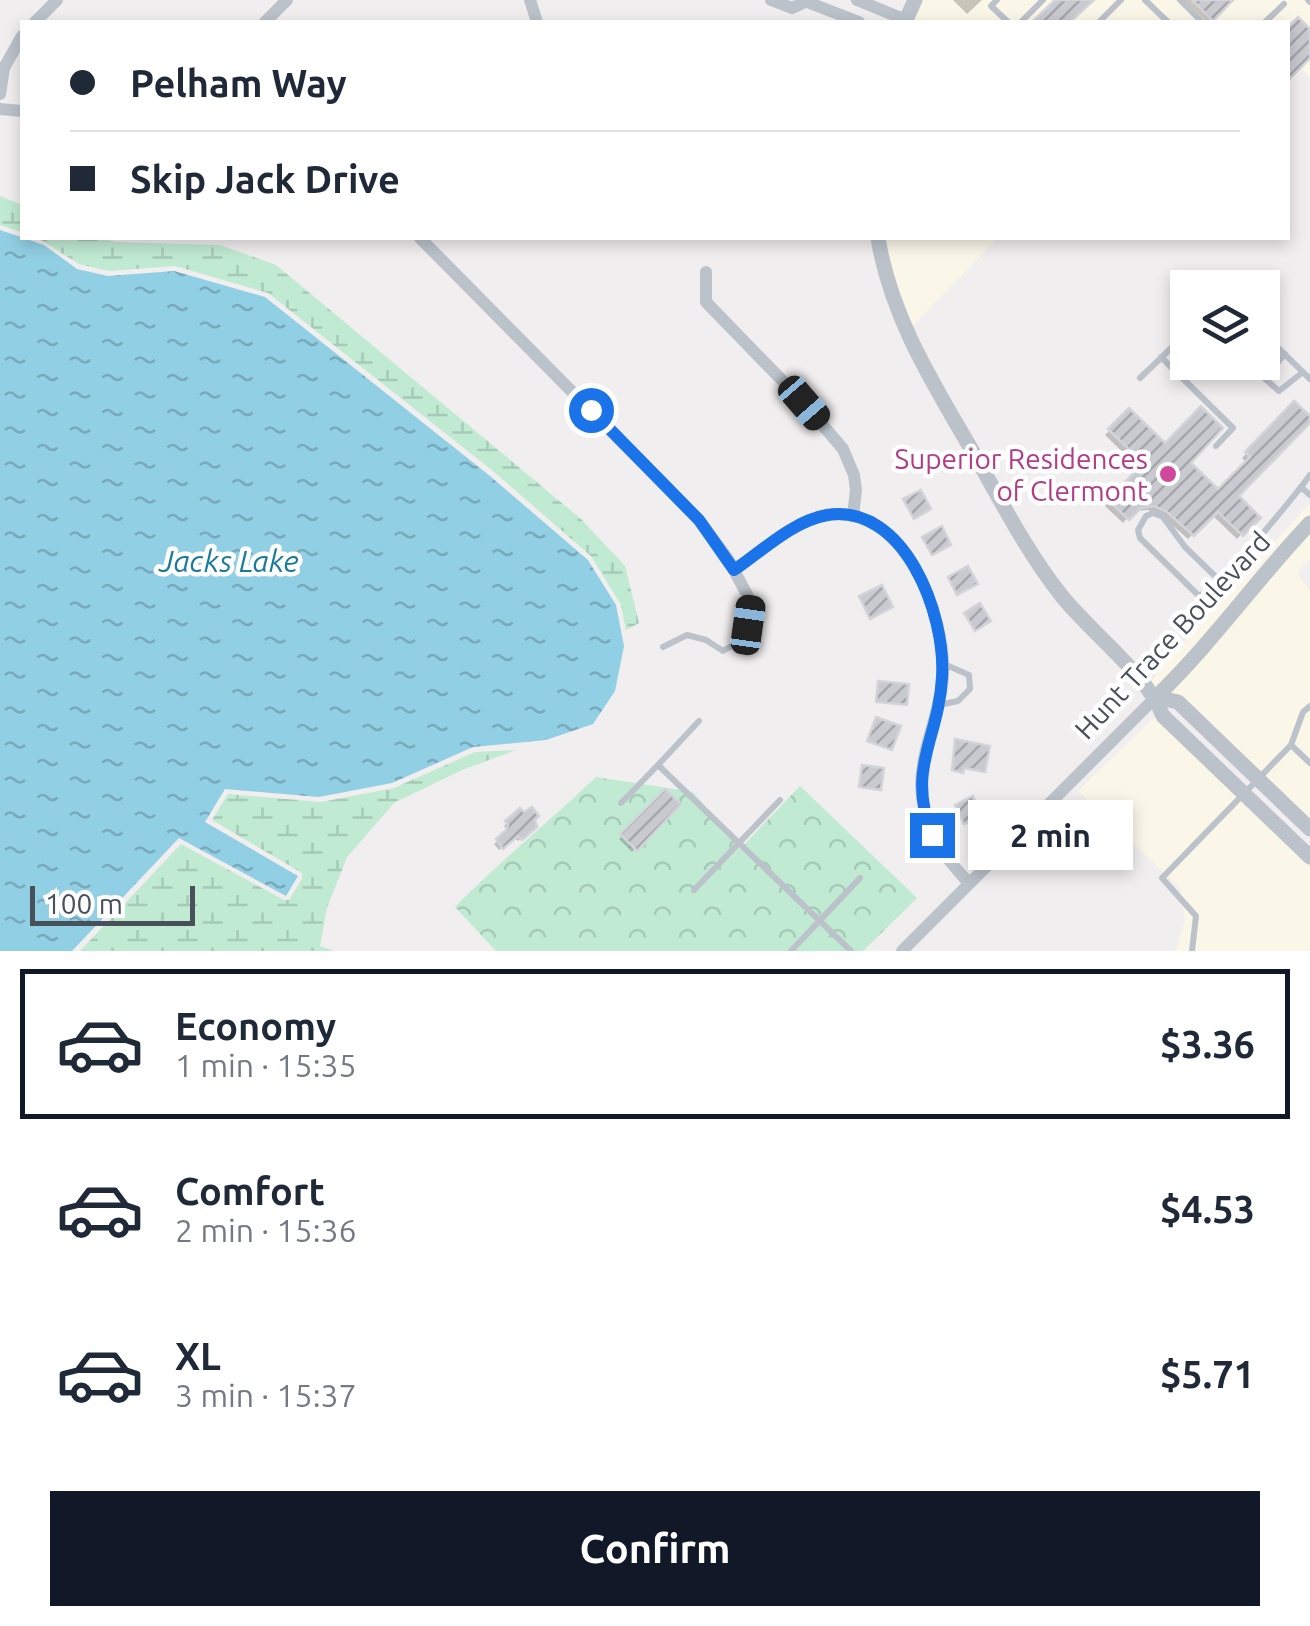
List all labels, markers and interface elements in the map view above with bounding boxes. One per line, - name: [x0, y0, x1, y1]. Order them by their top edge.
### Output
- text: Pelham Way: [130, 62, 347, 104]
- text: Skip Jack Drive: [130, 158, 400, 200]
- map controls: [1170, 270, 1280, 380]
- button: layers: [1170, 270, 1280, 380]
- car: [773, 371, 835, 435]
- route start: [569, 388, 614, 433]
- place label: Superior Residences of Clermont: [895, 443, 1148, 506]
- marker: Superior Residences of Clermont: [1157, 463, 1179, 485]
- street label: Hunt Trace Boulevard: [1068, 525, 1276, 745]
- water label: Jacks Lake: [157, 544, 299, 578]
- car: [729, 593, 767, 657]
- callout: 2 min: [967, 800, 1132, 870]
- route end: [910, 813, 955, 858]
- text: 2 min: [1010, 817, 1091, 853]
- scale bar: [30, 881, 195, 926]
- text: 100 m: [45, 888, 123, 919]
- icon: car: [55, 999, 145, 1089]
- text: Economy: [175, 1005, 336, 1047]
- text: $3.36: [1160, 1023, 1255, 1065]
- text: 1 min · 15:35: [175, 1047, 357, 1083]
- icon: car: [55, 1164, 145, 1254]
- text: Comfort: [175, 1170, 325, 1212]
- text: $4.53: [1160, 1188, 1255, 1230]
- text: 2 min · 15:36: [175, 1212, 357, 1248]
- icon: car: [55, 1329, 145, 1419]
- text: XL: [175, 1335, 221, 1377]
- text: $5.71: [1160, 1353, 1255, 1395]
- text: 3 min · 15:37: [175, 1377, 357, 1413]
- button: Confirm: [50, 1491, 1260, 1606]

